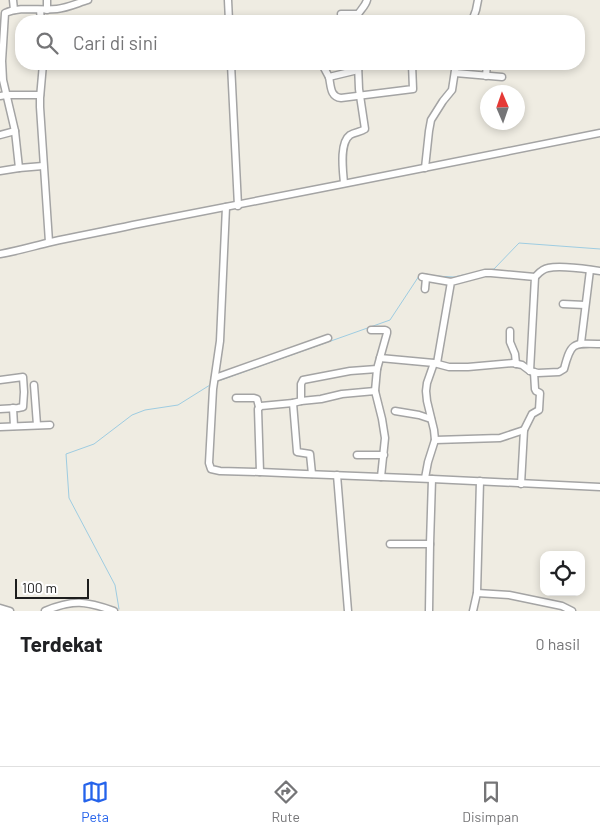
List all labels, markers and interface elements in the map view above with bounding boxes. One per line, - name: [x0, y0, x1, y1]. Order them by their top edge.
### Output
- search box: [15, 15, 585, 70]
- icon: search: [33, 29, 61, 57]
- text: Cari di sini: [73, 31, 158, 54]
- north arrow: [480, 85, 525, 130]
- map controls: [540, 551, 585, 596]
- button: locate: [540, 551, 585, 596]
- scale bar: [15, 576, 89, 599]
- text: 100 m: [22, 579, 57, 596]
- text: Terdekat: [20, 631, 103, 656]
- text: 0 hasil: [536, 634, 580, 653]
- tab: Peta: [81, 778, 109, 825]
- tab: Rute: [272, 778, 300, 825]
- tab: Disimpan: [462, 778, 519, 825]

